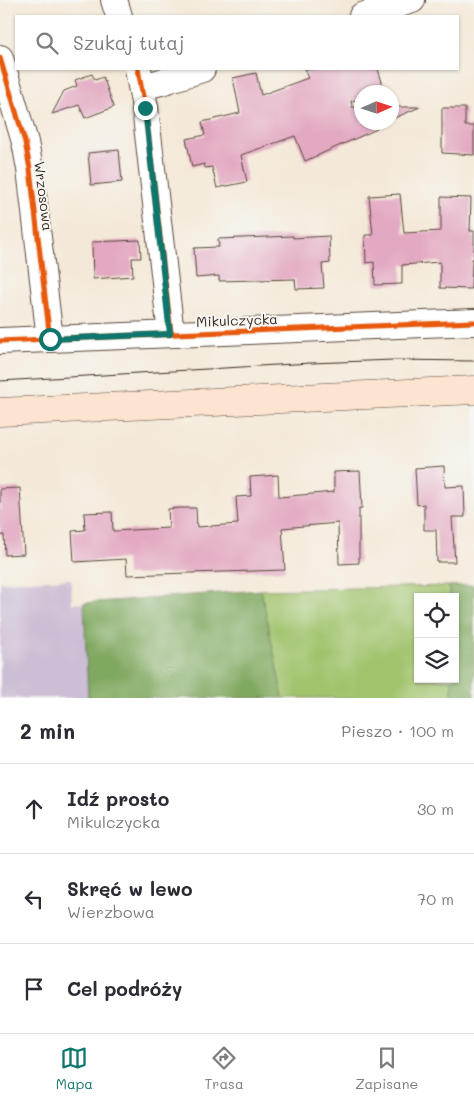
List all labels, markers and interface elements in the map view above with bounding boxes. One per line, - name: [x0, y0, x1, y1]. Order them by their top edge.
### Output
- search box: [15, 15, 459, 70]
- icon: search: [33, 29, 61, 57]
- text: Szukaj tutaj: [73, 30, 184, 55]
- north arrow: [354, 85, 399, 130]
- route end: [134, 97, 157, 120]
- street label: Wrzosowa: [30, 160, 58, 232]
- street label: Mikulczycka: [196, 309, 278, 331]
- route start: [39, 328, 62, 351]
- map controls: [414, 593, 459, 683]
- button: locate: [414, 593, 459, 638]
- button: layers: [414, 638, 459, 683]
- text: 2 min: [20, 717, 75, 744]
- text: Pieszo · 100 m: [341, 720, 454, 741]
- text: Idź prosto: [67, 786, 169, 811]
- icon: ahead: [20, 795, 48, 823]
- text: 30 m: [417, 798, 454, 819]
- text: Mikulczycka: [67, 811, 160, 832]
- text: Skręć w lewo: [67, 876, 193, 901]
- icon: left: [20, 885, 48, 913]
- text: 70 m: [417, 888, 454, 909]
- text: Wierzbowa: [67, 901, 155, 922]
- icon: arrive: [20, 975, 48, 1003]
- text: Cel podróży: [67, 976, 182, 1001]
- tab: Mapa: [56, 1044, 93, 1093]
- tab: Trasa: [205, 1044, 244, 1093]
- tab: Zapisane: [355, 1044, 418, 1093]

